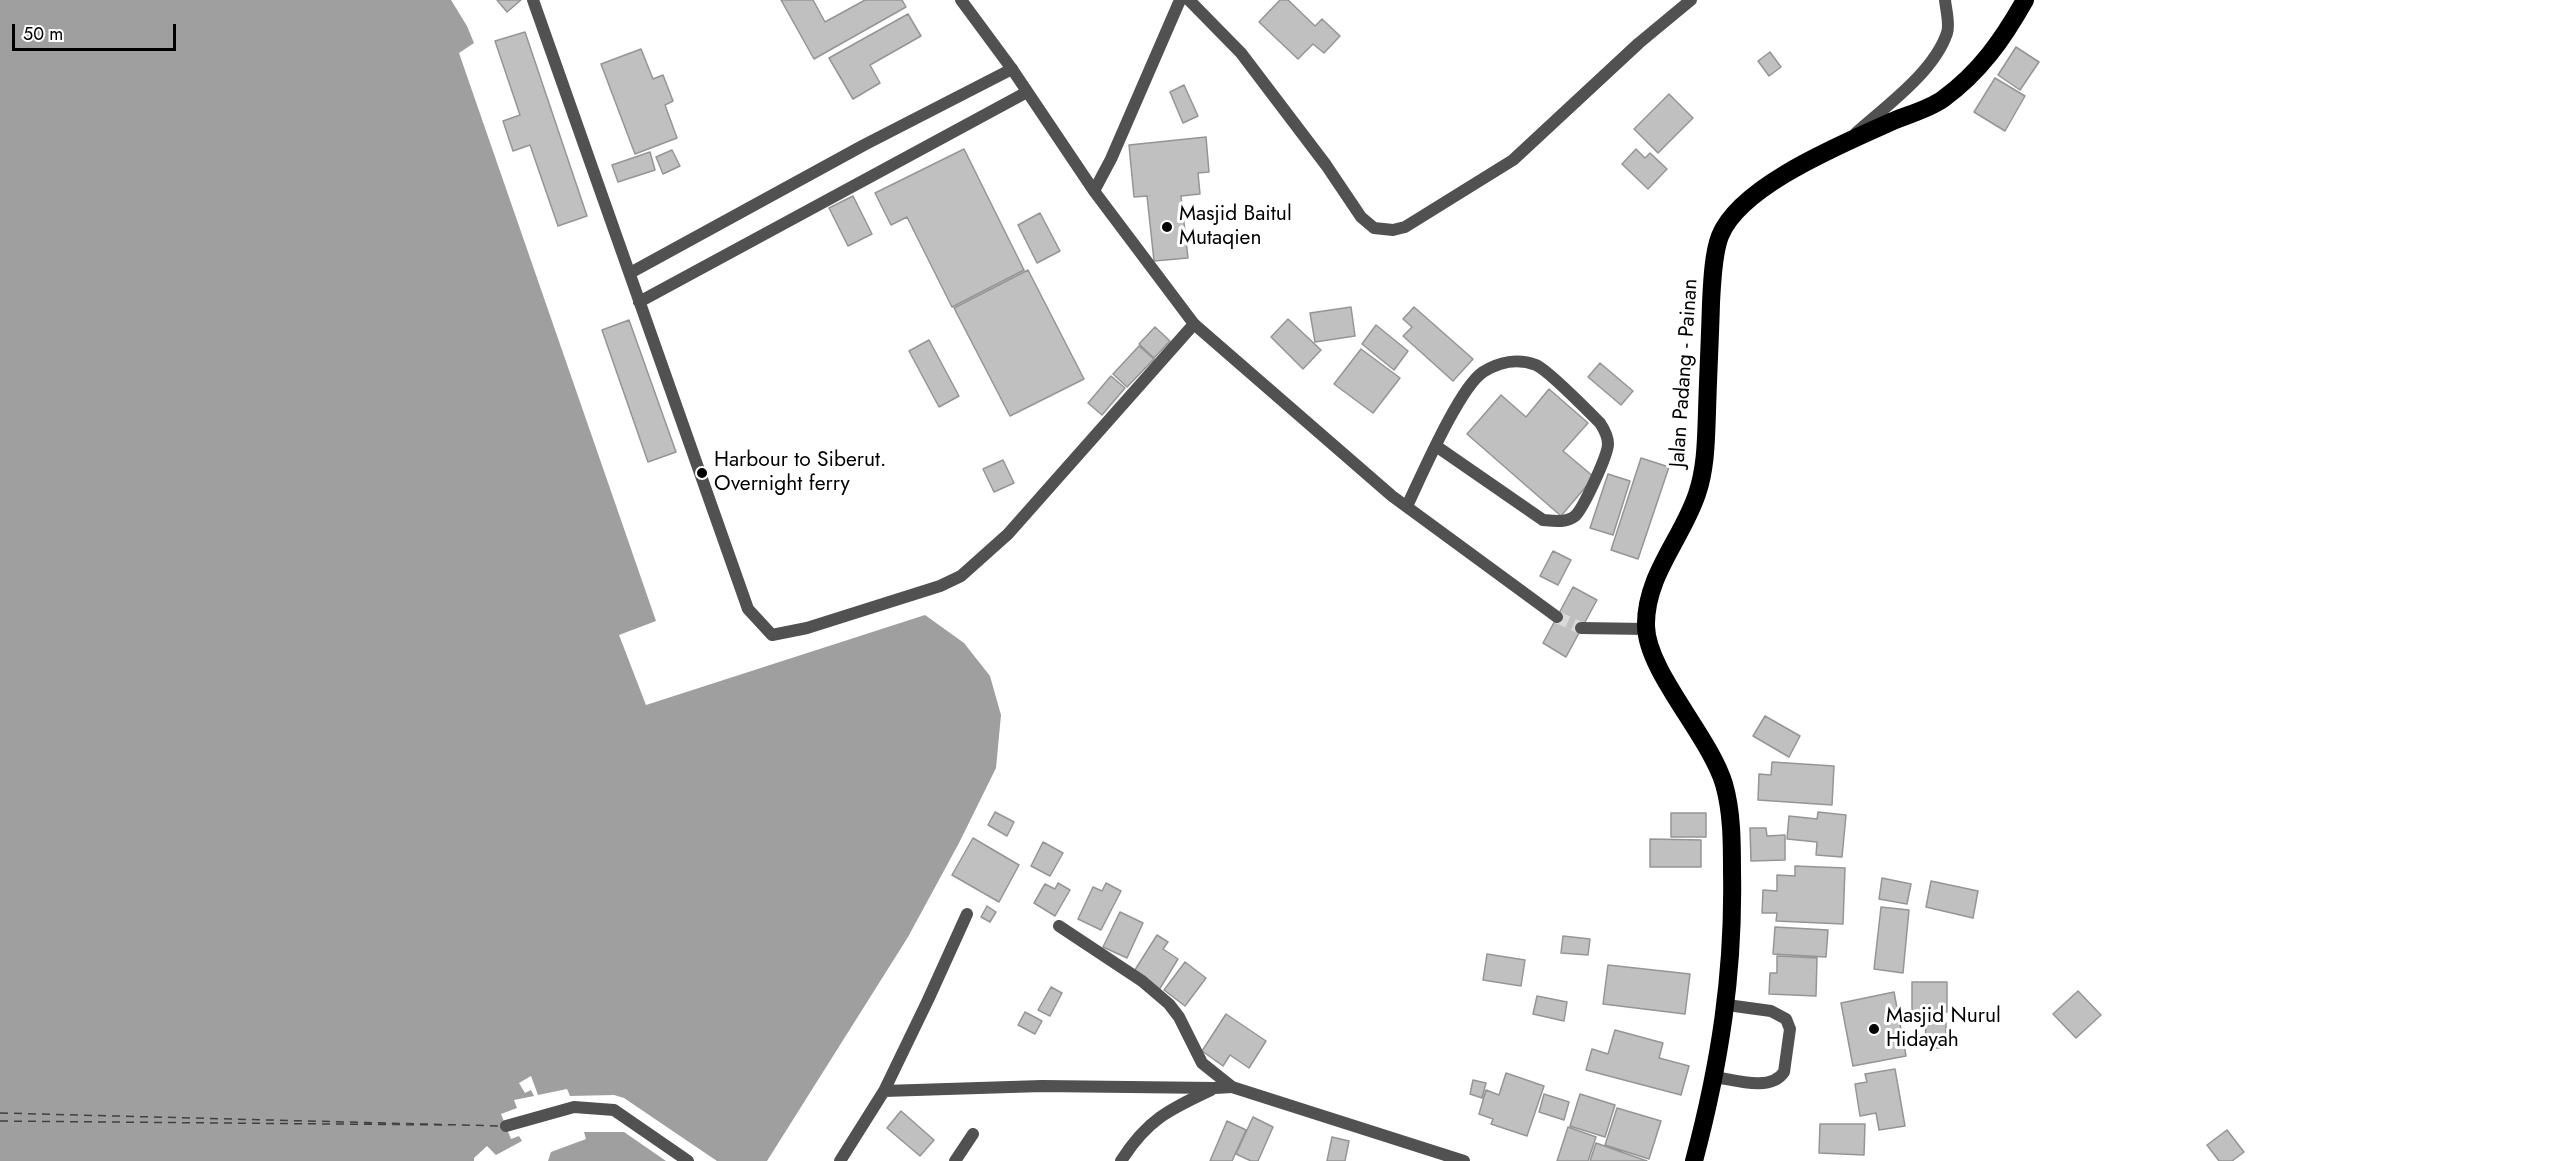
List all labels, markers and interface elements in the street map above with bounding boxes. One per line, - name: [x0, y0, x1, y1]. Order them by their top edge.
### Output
- scale bar: [15, 12, 178, 50]
- text: 50 m: [23, 21, 63, 47]
- place label: Masjid Baitul Mutaqien: [1179, 202, 1292, 252]
- marker: Masjid Baitul Mutaqien: [1160, 220, 1174, 234]
- street label: Jalan Padang - Painan: [1666, 278, 1704, 468]
- place label: Harbour to Siberut. Overnight ferry: [714, 448, 886, 498]
- marker: Harbour to Siberut. Overnight ferry: [695, 466, 709, 480]
- place label: Masjid Nurul Hidayah: [1886, 1004, 2001, 1054]
- marker: Masjid Nurul Hidayah: [1867, 1022, 1881, 1036]

